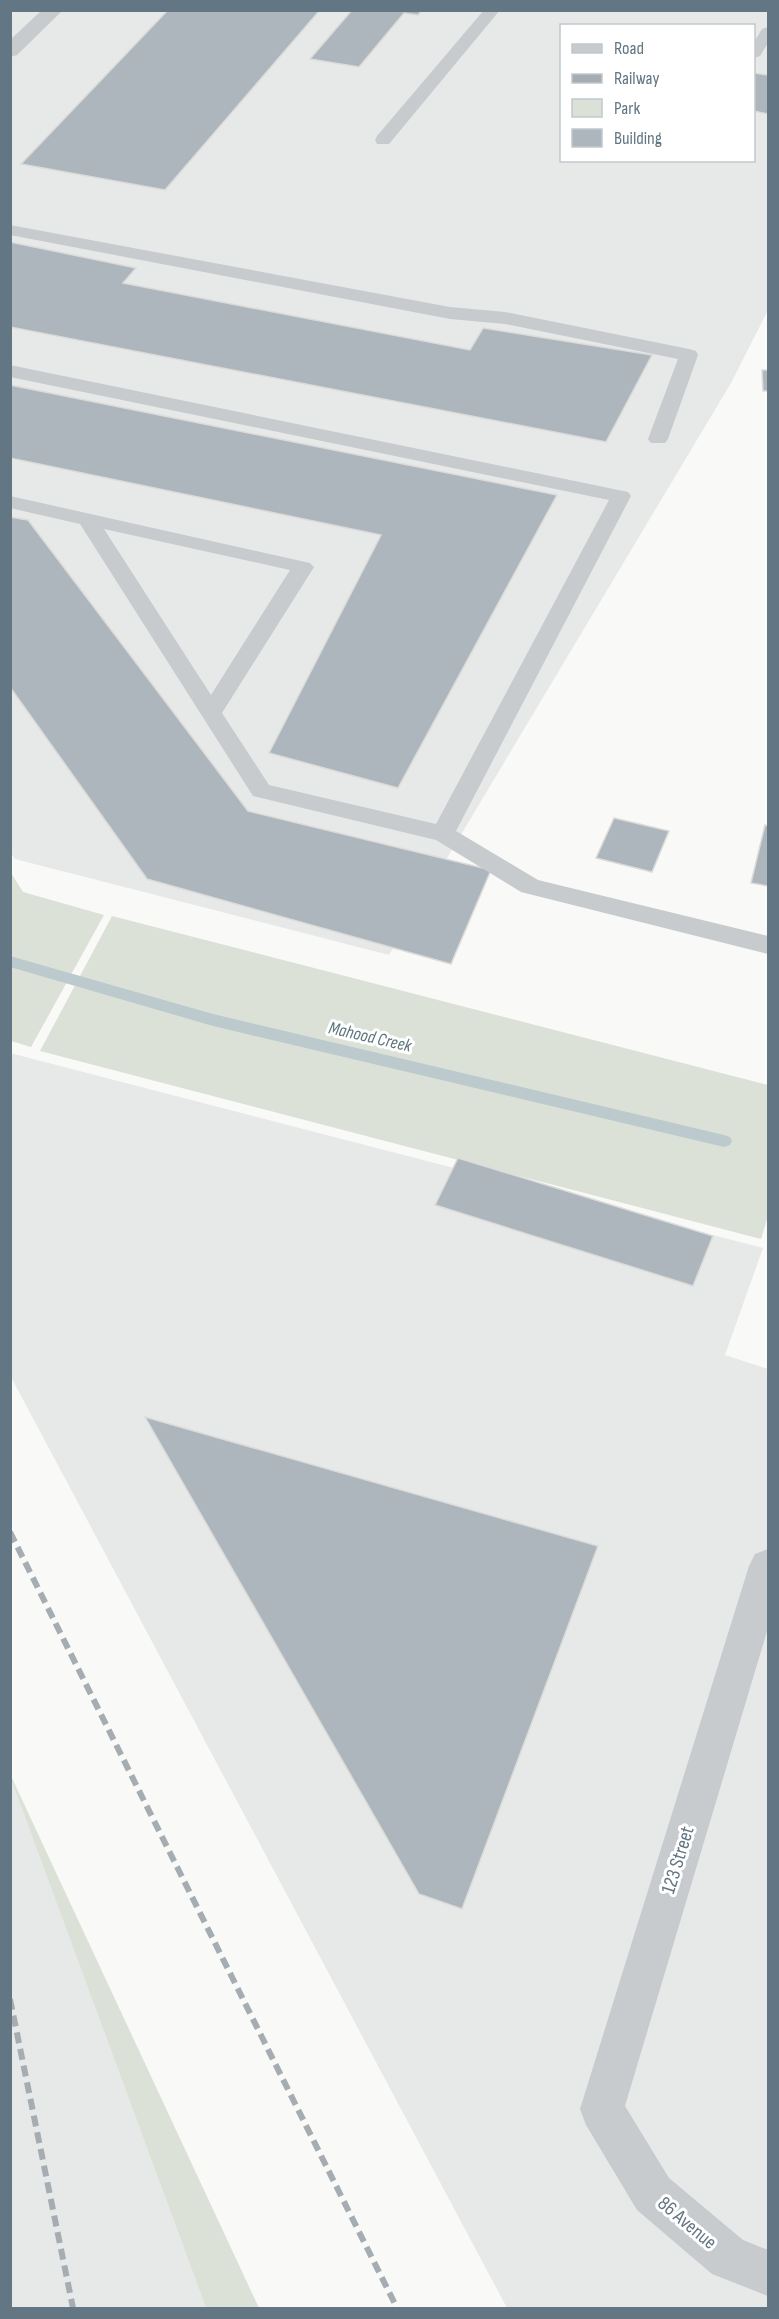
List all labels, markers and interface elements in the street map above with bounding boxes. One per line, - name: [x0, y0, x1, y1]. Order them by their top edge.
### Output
- legend: [560, 24, 755, 162]
- text: Road: [614, 38, 644, 59]
- text: Railway: [614, 68, 659, 89]
- text: Park: [614, 98, 640, 119]
- text: Building: [614, 128, 662, 149]
- water label: Mahood Creek: [327, 1017, 415, 1057]
- street label: 123 Street: [656, 1823, 700, 1897]
- street label: 86 Avenue: [653, 2191, 721, 2255]

